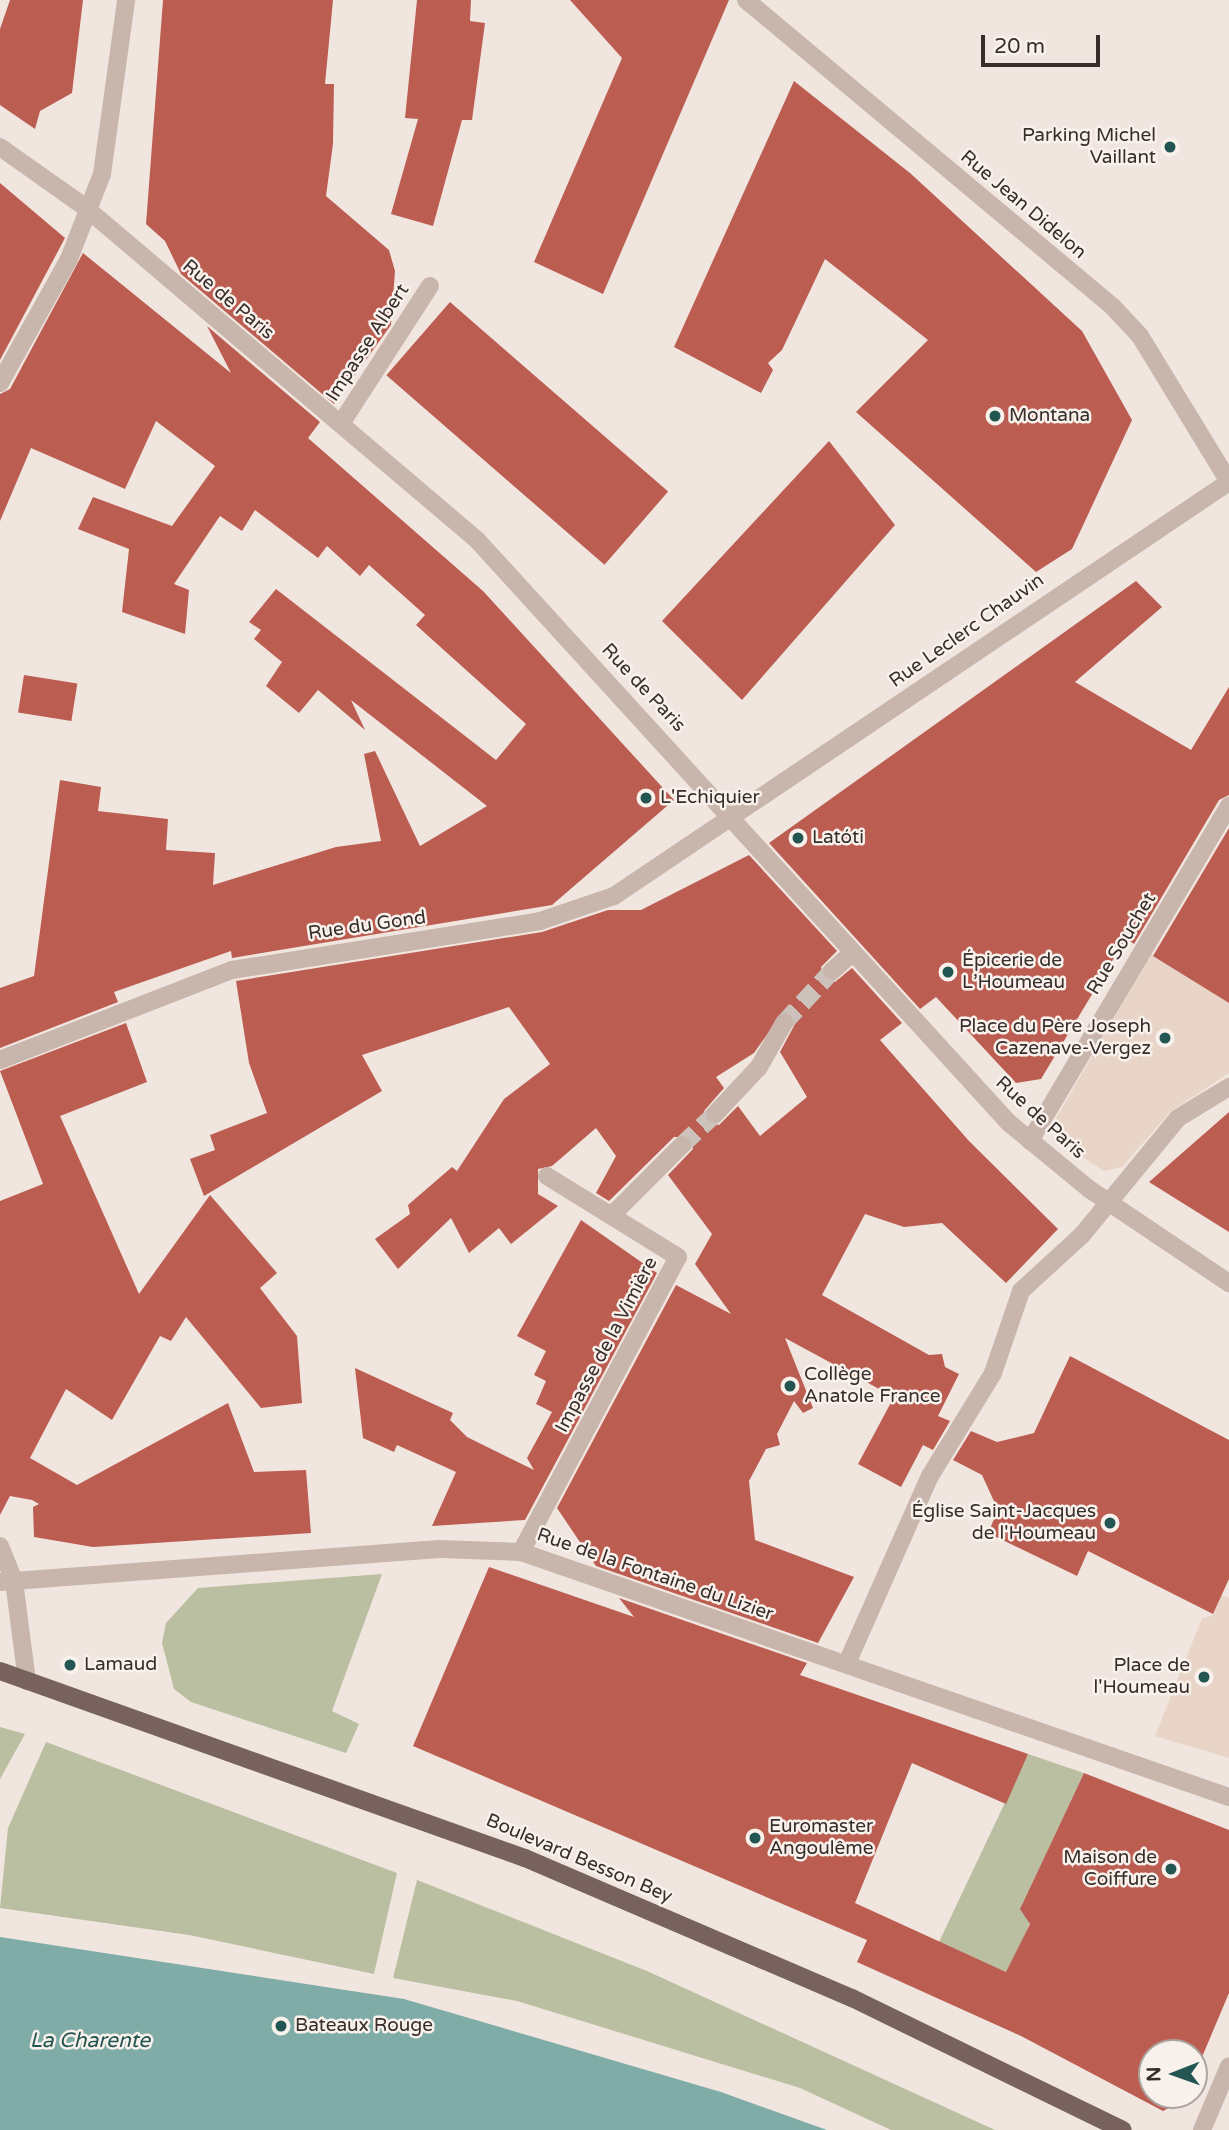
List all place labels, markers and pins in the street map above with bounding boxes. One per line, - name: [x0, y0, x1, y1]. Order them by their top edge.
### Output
- place label: Parking Michel Vaillant: [1022, 125, 1156, 169]
- marker: Parking Michel Vaillant: [1162, 139, 1178, 155]
- place label: Montana: [1009, 405, 1090, 427]
- marker: Montana: [987, 408, 1003, 424]
- place label: L'Echiquier: [660, 787, 760, 809]
- marker: L'Echiquier: [638, 790, 654, 806]
- place label: Latóti: [812, 827, 864, 849]
- marker: Latóti: [790, 830, 806, 846]
- place label: Épicerie de L’Houmeau: [962, 950, 1065, 994]
- marker: Épicerie de L’Houmeau: [940, 964, 956, 980]
- place label: Place du Père Joseph Cazenave-Vergez: [959, 1016, 1151, 1060]
- marker: Place du Père Joseph Cazenave-Vergez: [1157, 1030, 1173, 1046]
- place label: Collège Anatole France: [804, 1364, 941, 1408]
- marker: Collège Anatole France: [782, 1378, 798, 1394]
- place label: Église Saint-Jacques de l'Houmeau: [911, 1501, 1096, 1545]
- marker: Église Saint-Jacques de l'Houmeau: [1102, 1515, 1118, 1531]
- place label: Lamaud: [84, 1654, 157, 1676]
- place label: Place de l'Houmeau: [1093, 1655, 1190, 1699]
- marker: Lamaud: [62, 1657, 78, 1673]
- marker: Place de l'Houmeau: [1196, 1669, 1212, 1685]
- place label: Euromaster Angoulême: [769, 1816, 873, 1860]
- marker: Euromaster Angoulême: [747, 1830, 763, 1846]
- place label: Maison de Coiffure: [1063, 1847, 1157, 1891]
- marker: Maison de Coiffure: [1163, 1861, 1179, 1877]
- place label: Bateaux Rouge: [295, 2015, 433, 2037]
- marker: Bateaux Rouge: [273, 2018, 289, 2034]

